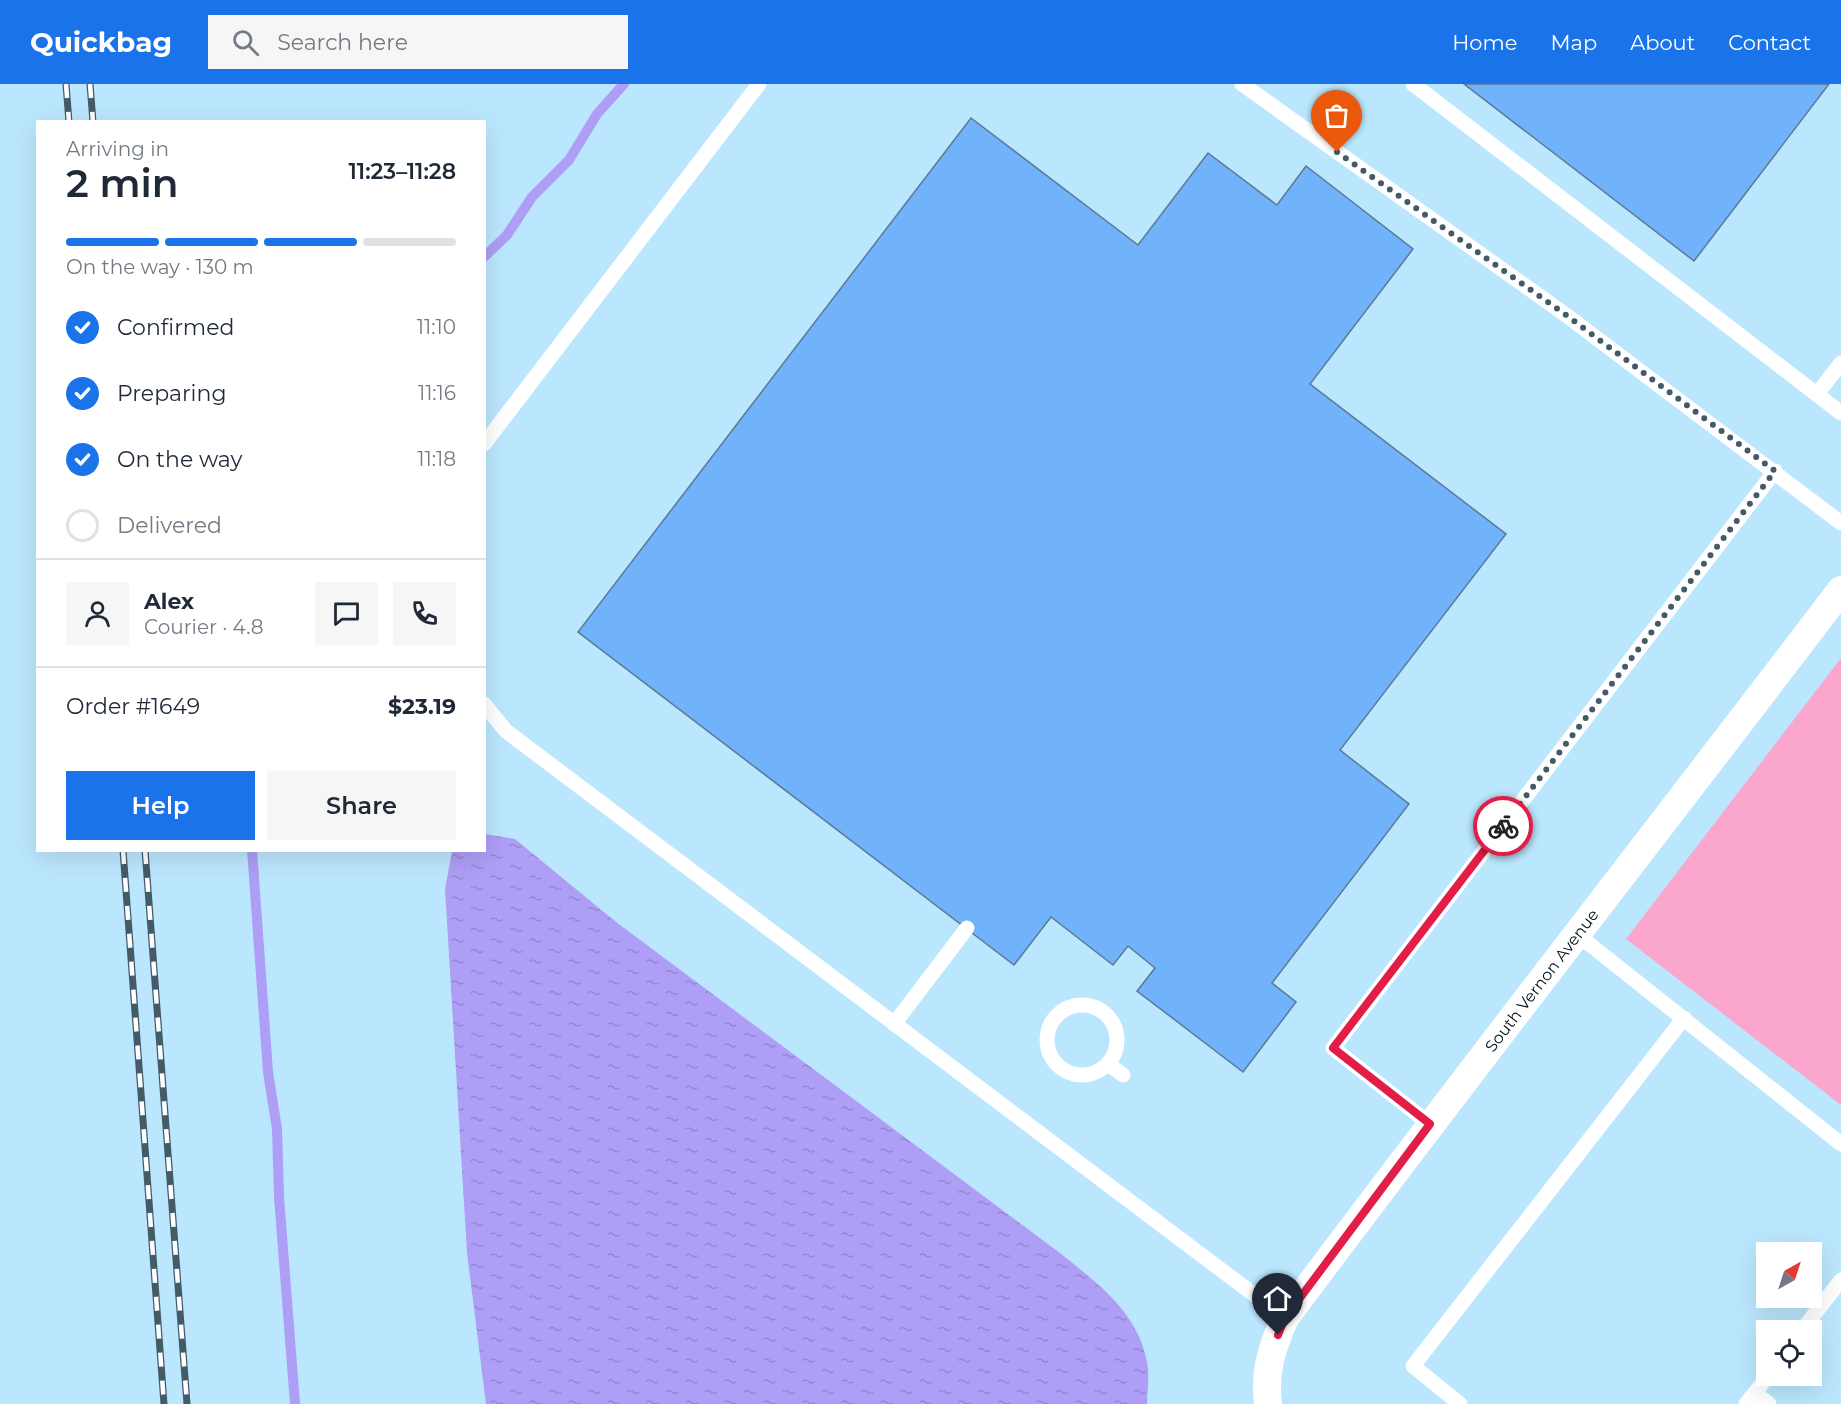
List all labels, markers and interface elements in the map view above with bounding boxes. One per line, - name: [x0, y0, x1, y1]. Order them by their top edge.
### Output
- search box: [208, 15, 628, 69]
- text: Quickbag: [30, 25, 172, 59]
- icon: search: [229, 26, 262, 59]
- text: Search here: [277, 29, 408, 56]
- text: Home: [1452, 30, 1517, 55]
- text: Map: [1550, 30, 1597, 55]
- text: About: [1630, 30, 1695, 55]
- text: Contact: [1728, 30, 1811, 55]
- pin: [1311, 90, 1362, 152]
- icon: bag: [1320, 99, 1353, 132]
- text: Arriving in: [66, 137, 169, 161]
- text: 11:23–11:28: [348, 158, 456, 185]
- text: 2 min: [66, 159, 179, 207]
- text: On the way · 130 m: [66, 255, 254, 279]
- icon: check: [66, 311, 99, 344]
- text: Confirmed: [117, 314, 234, 341]
- text: 11:10: [417, 315, 456, 339]
- icon: check: [66, 377, 99, 410]
- text: Preparing: [117, 380, 226, 407]
- text: 11:16: [418, 381, 456, 405]
- icon: check: [66, 443, 99, 476]
- text: On the way: [117, 446, 242, 473]
- text: 11:18: [417, 447, 456, 471]
- text: Delivered: [117, 512, 222, 539]
- button: person: [66, 582, 129, 645]
- button: chat: [315, 582, 378, 645]
- button: phone: [393, 582, 456, 645]
- text: Alex: [144, 588, 194, 615]
- text: Courier · 4.8: [144, 615, 263, 639]
- text: Order #1649: [66, 693, 200, 720]
- text: $23.19: [388, 693, 456, 720]
- button: Help: [66, 771, 255, 840]
- button: Share: [267, 771, 456, 840]
- courier: [1473, 796, 1533, 856]
- icon: bike: [1487, 810, 1520, 843]
- street label: South Vernon Avenue: [1481, 905, 1602, 1055]
- north arrow: [1756, 1242, 1822, 1308]
- map controls: [1756, 1242, 1822, 1386]
- pin: [1252, 1273, 1303, 1335]
- icon: home: [1261, 1282, 1294, 1315]
- button: locate: [1756, 1320, 1822, 1386]

